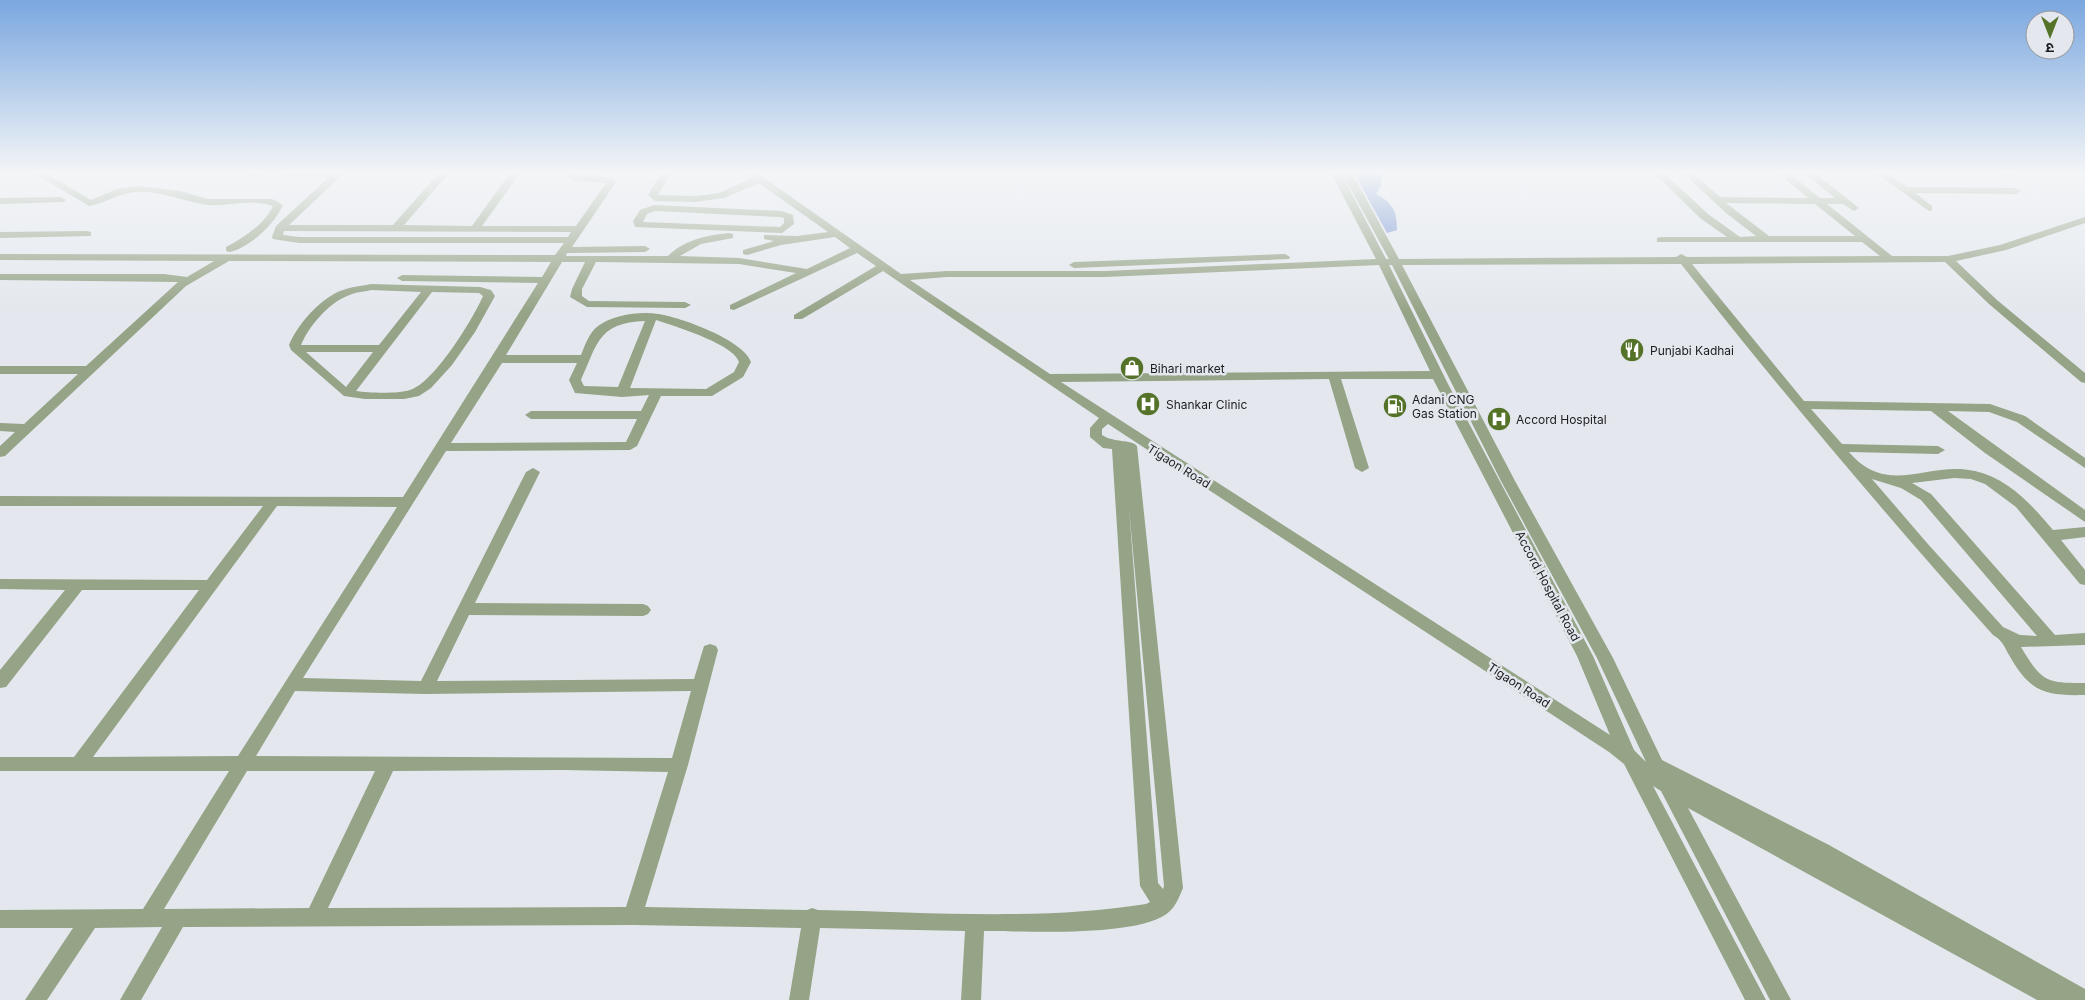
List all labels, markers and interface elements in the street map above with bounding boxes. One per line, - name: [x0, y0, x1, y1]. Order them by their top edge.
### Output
- north arrow: [2025, 10, 2075, 60]
- text: उ: [2045, 40, 2054, 57]
- restaurant icon: Punjabi Kadhai: [1619, 337, 1645, 363]
- place label: Punjabi Kadhai: [1650, 343, 1734, 358]
- shop icon: Bihari market: [1119, 355, 1145, 381]
- place label: Bihari market: [1150, 361, 1225, 376]
- hospital icon: Shankar Clinic: [1135, 391, 1161, 417]
- place label: Adani CNG Gas Station: [1412, 392, 1477, 421]
- fuel station icon: Adani CNG Gas Station: [1382, 393, 1408, 419]
- place label: Shankar Clinic: [1166, 397, 1247, 412]
- hospital icon: Accord Hospital: [1486, 406, 1512, 432]
- place label: Accord Hospital: [1516, 412, 1607, 427]
- street label: Tigaon Road: [1145, 441, 1213, 491]
- street label: Accord Hospital Road: [1513, 528, 1583, 644]
- street label: Tigaon Road: [1485, 659, 1553, 711]

